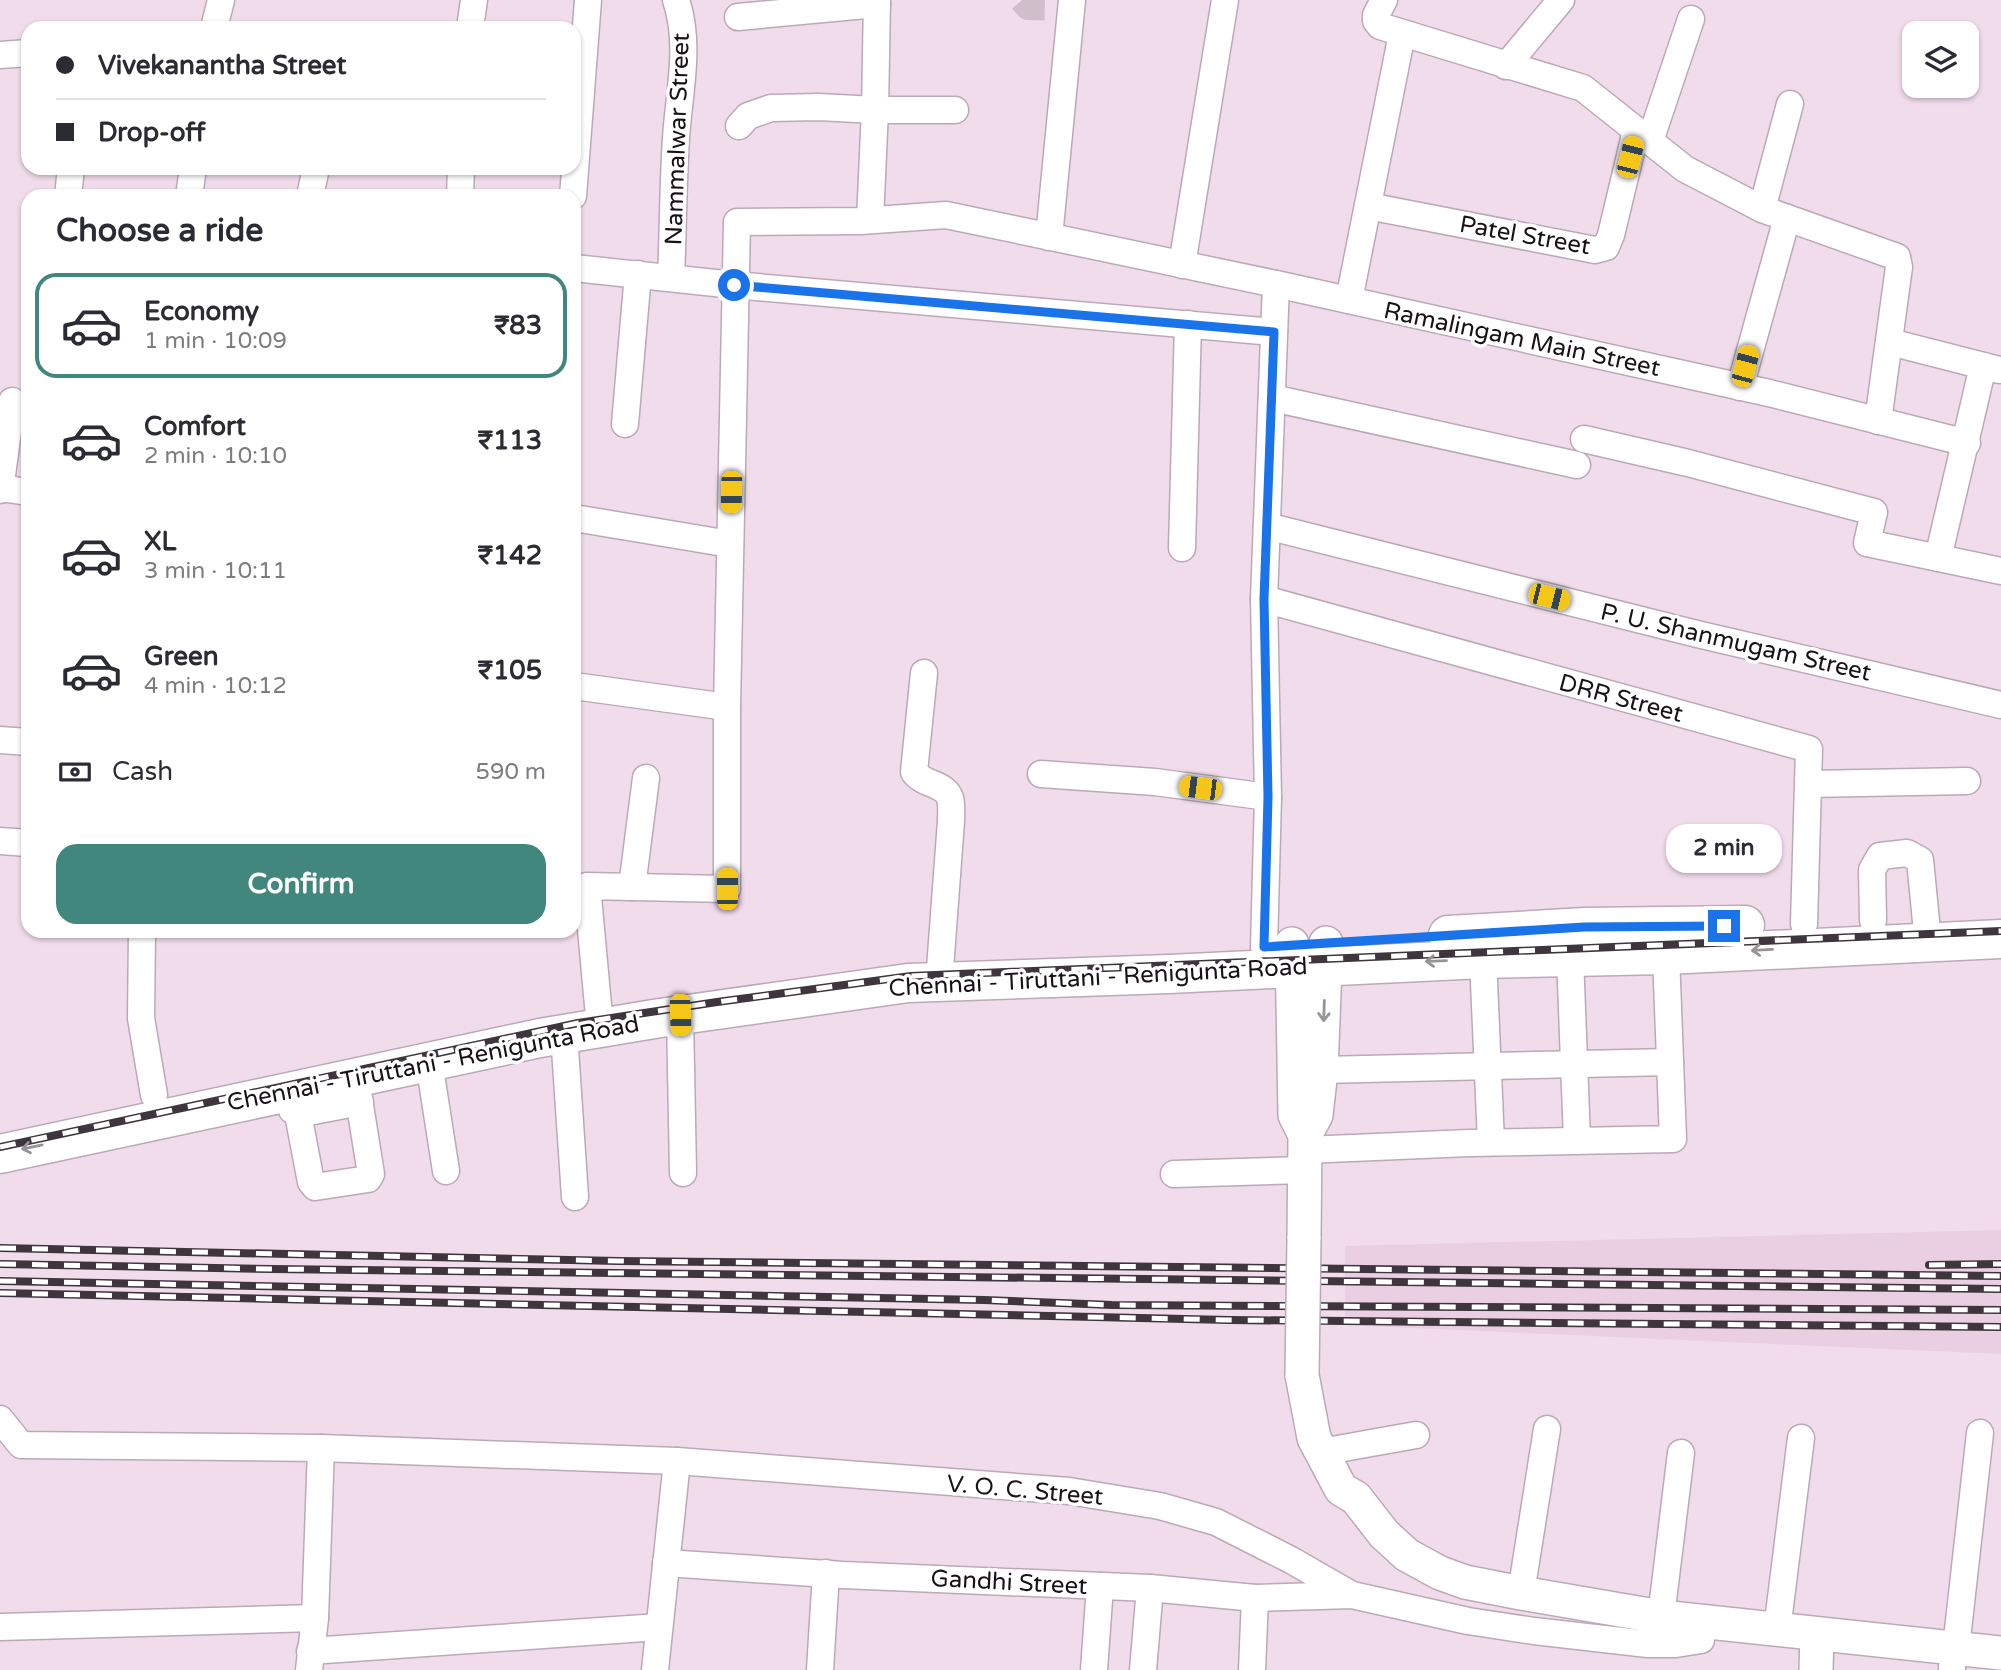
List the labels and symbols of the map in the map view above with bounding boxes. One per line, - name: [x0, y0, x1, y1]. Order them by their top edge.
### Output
- street label: Nammalwar Street: [659, 32, 696, 246]
- car: [1615, 134, 1646, 180]
- street label: Patel Street: [1457, 210, 1592, 261]
- route start: [718, 269, 750, 301]
- street label: Ramalingam Main Street: [1381, 296, 1663, 383]
- car: [1730, 343, 1761, 389]
- car: [721, 471, 742, 513]
- car: [1527, 582, 1572, 612]
- street label: P. U. Shanmugam Street: [1598, 597, 1874, 688]
- street label: DRR Street: [1556, 668, 1686, 729]
- car: [1178, 775, 1223, 801]
- callout: 2 min: [1666, 824, 1782, 874]
- car: [717, 868, 738, 910]
- route end: [1708, 910, 1740, 942]
- one-way arrow: [1751, 944, 1773, 957]
- street label: Chennai - Tiruttani - Renigunta Road: [888, 952, 1308, 1003]
- one-way arrow: [1425, 954, 1448, 967]
- car: [669, 994, 692, 1036]
- one-way arrow: [1317, 999, 1330, 1022]
- street label: Chennai - Tiruttani - Renigunta Road: [225, 1009, 642, 1118]
- one-way arrow: [21, 1141, 44, 1155]
- street label: V. O. C. Street: [946, 1469, 1104, 1512]
- street label: Gandhi Street: [930, 1564, 1088, 1601]

